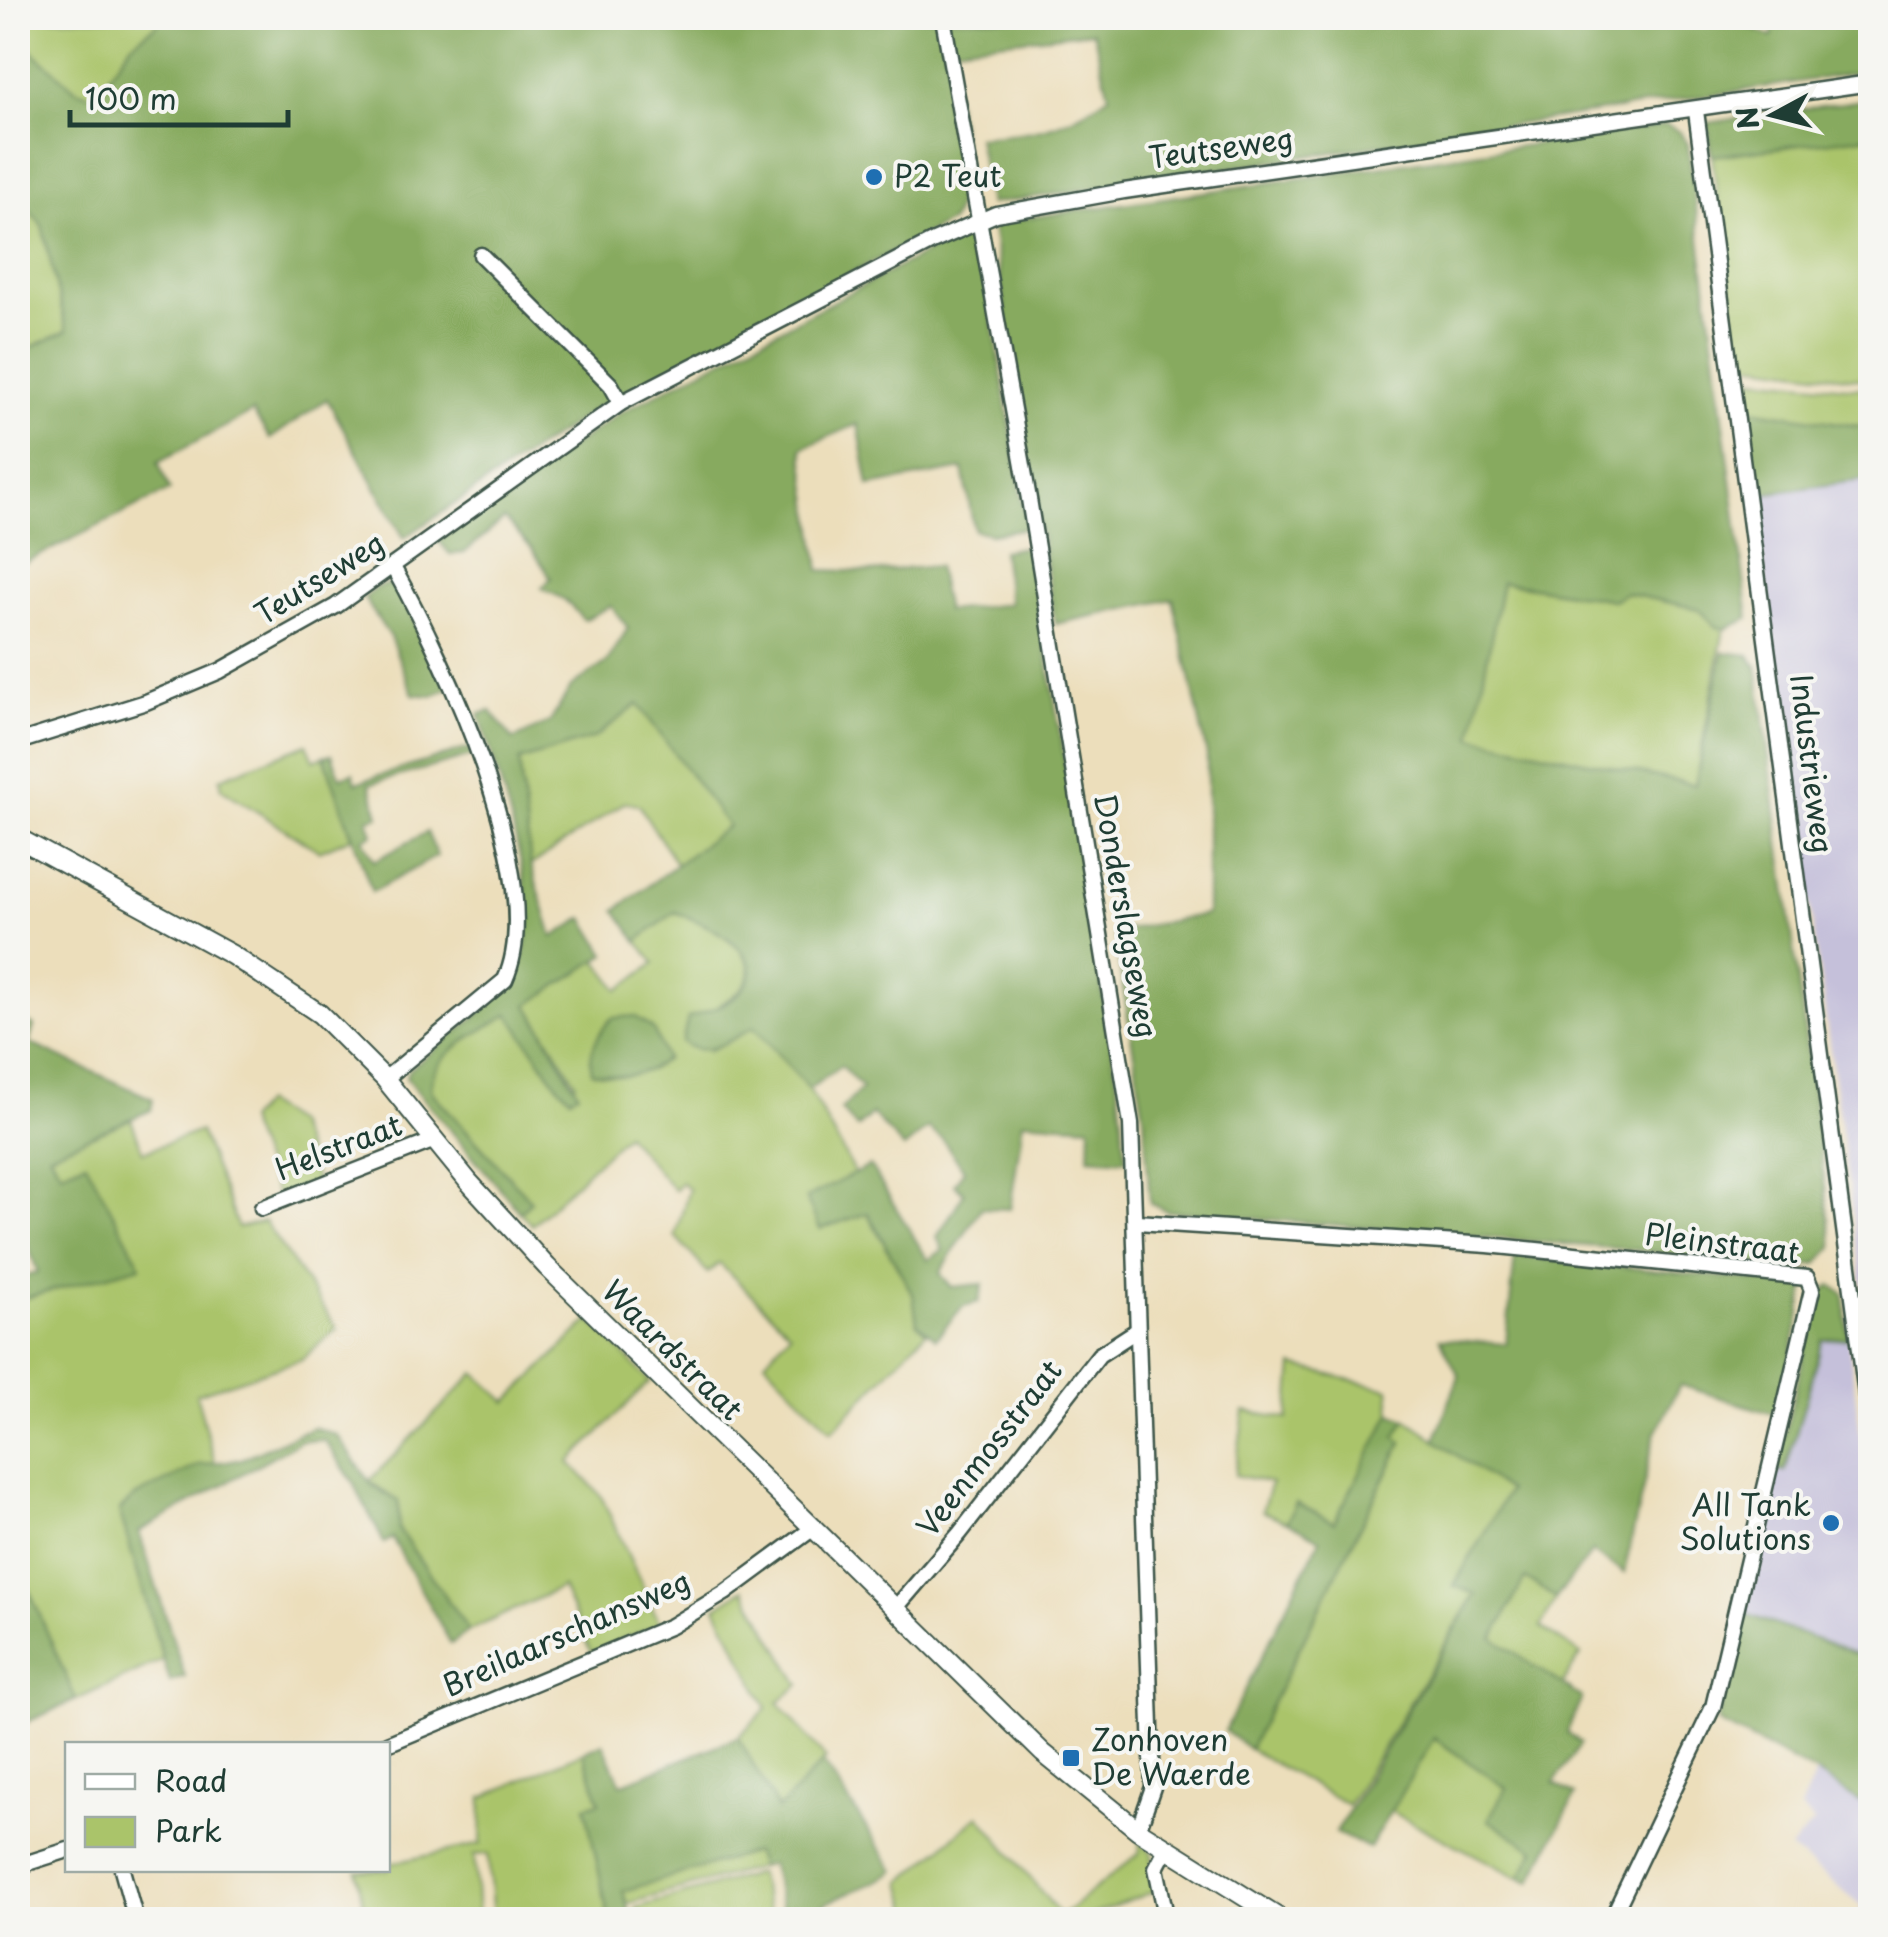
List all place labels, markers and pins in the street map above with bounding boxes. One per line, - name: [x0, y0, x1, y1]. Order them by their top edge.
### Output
- place label: P2 Teut: [894, 152, 1002, 197]
- marker: P2 Teut: [863, 166, 885, 188]
- place label: All Tank Solutions: [1679, 1481, 1811, 1560]
- marker: All Tank Solutions: [1820, 1512, 1842, 1534]
- place label: Zonhoven De Waerde: [1091, 1716, 1251, 1795]
- marker: Zonhoven De Waerde: [1060, 1747, 1082, 1769]

